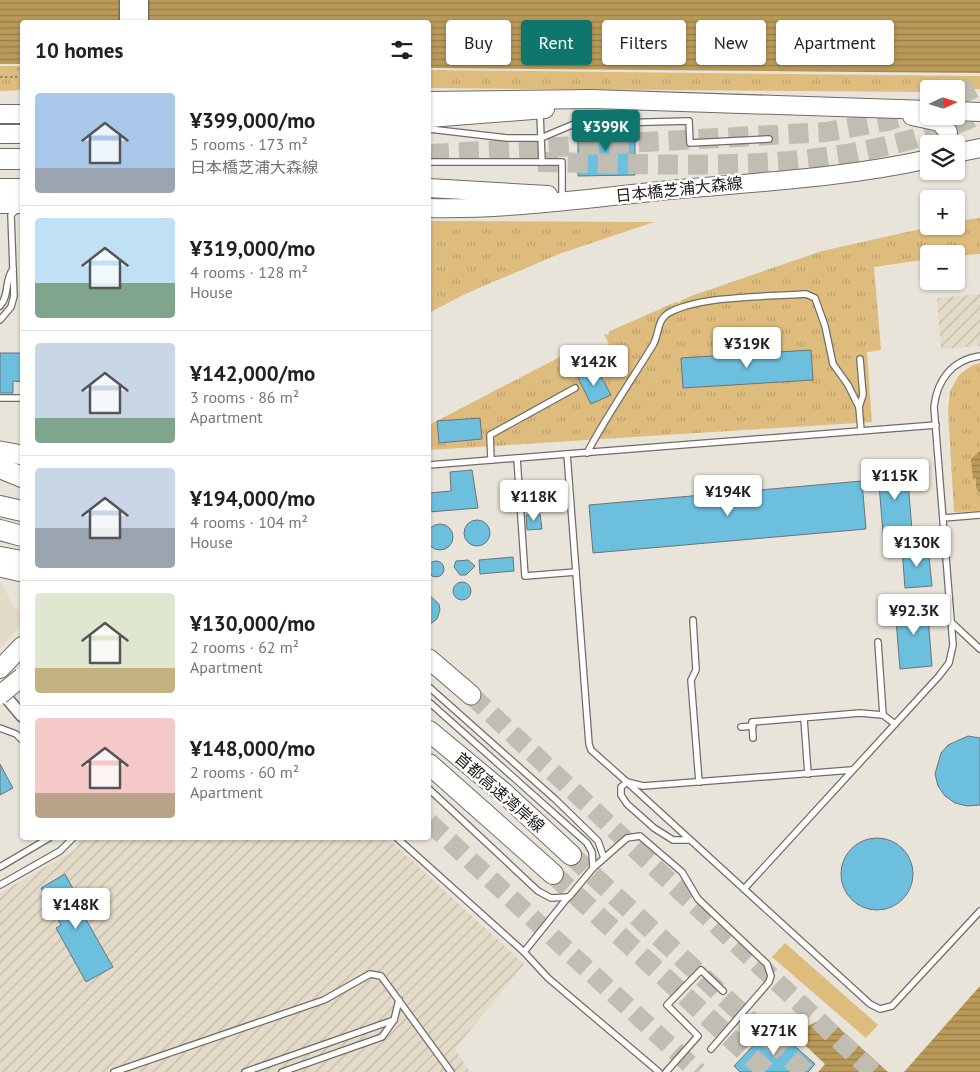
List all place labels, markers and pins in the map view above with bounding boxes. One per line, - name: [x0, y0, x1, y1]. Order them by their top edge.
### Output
- pin: ¥399K: [571, 110, 641, 152]
- pin: ¥319K: [712, 326, 782, 369]
- pin: ¥142K: [559, 344, 629, 387]
- pin: ¥115K: [860, 458, 930, 501]
- pin: ¥194K: [693, 474, 763, 517]
- pin: ¥118K: [499, 480, 569, 522]
- pin: ¥130K: [882, 526, 952, 568]
- pin: ¥92.3K: [873, 594, 955, 636]
- pin: ¥148K: [41, 888, 111, 930]
- pin: ¥271K: [739, 1014, 809, 1056]

